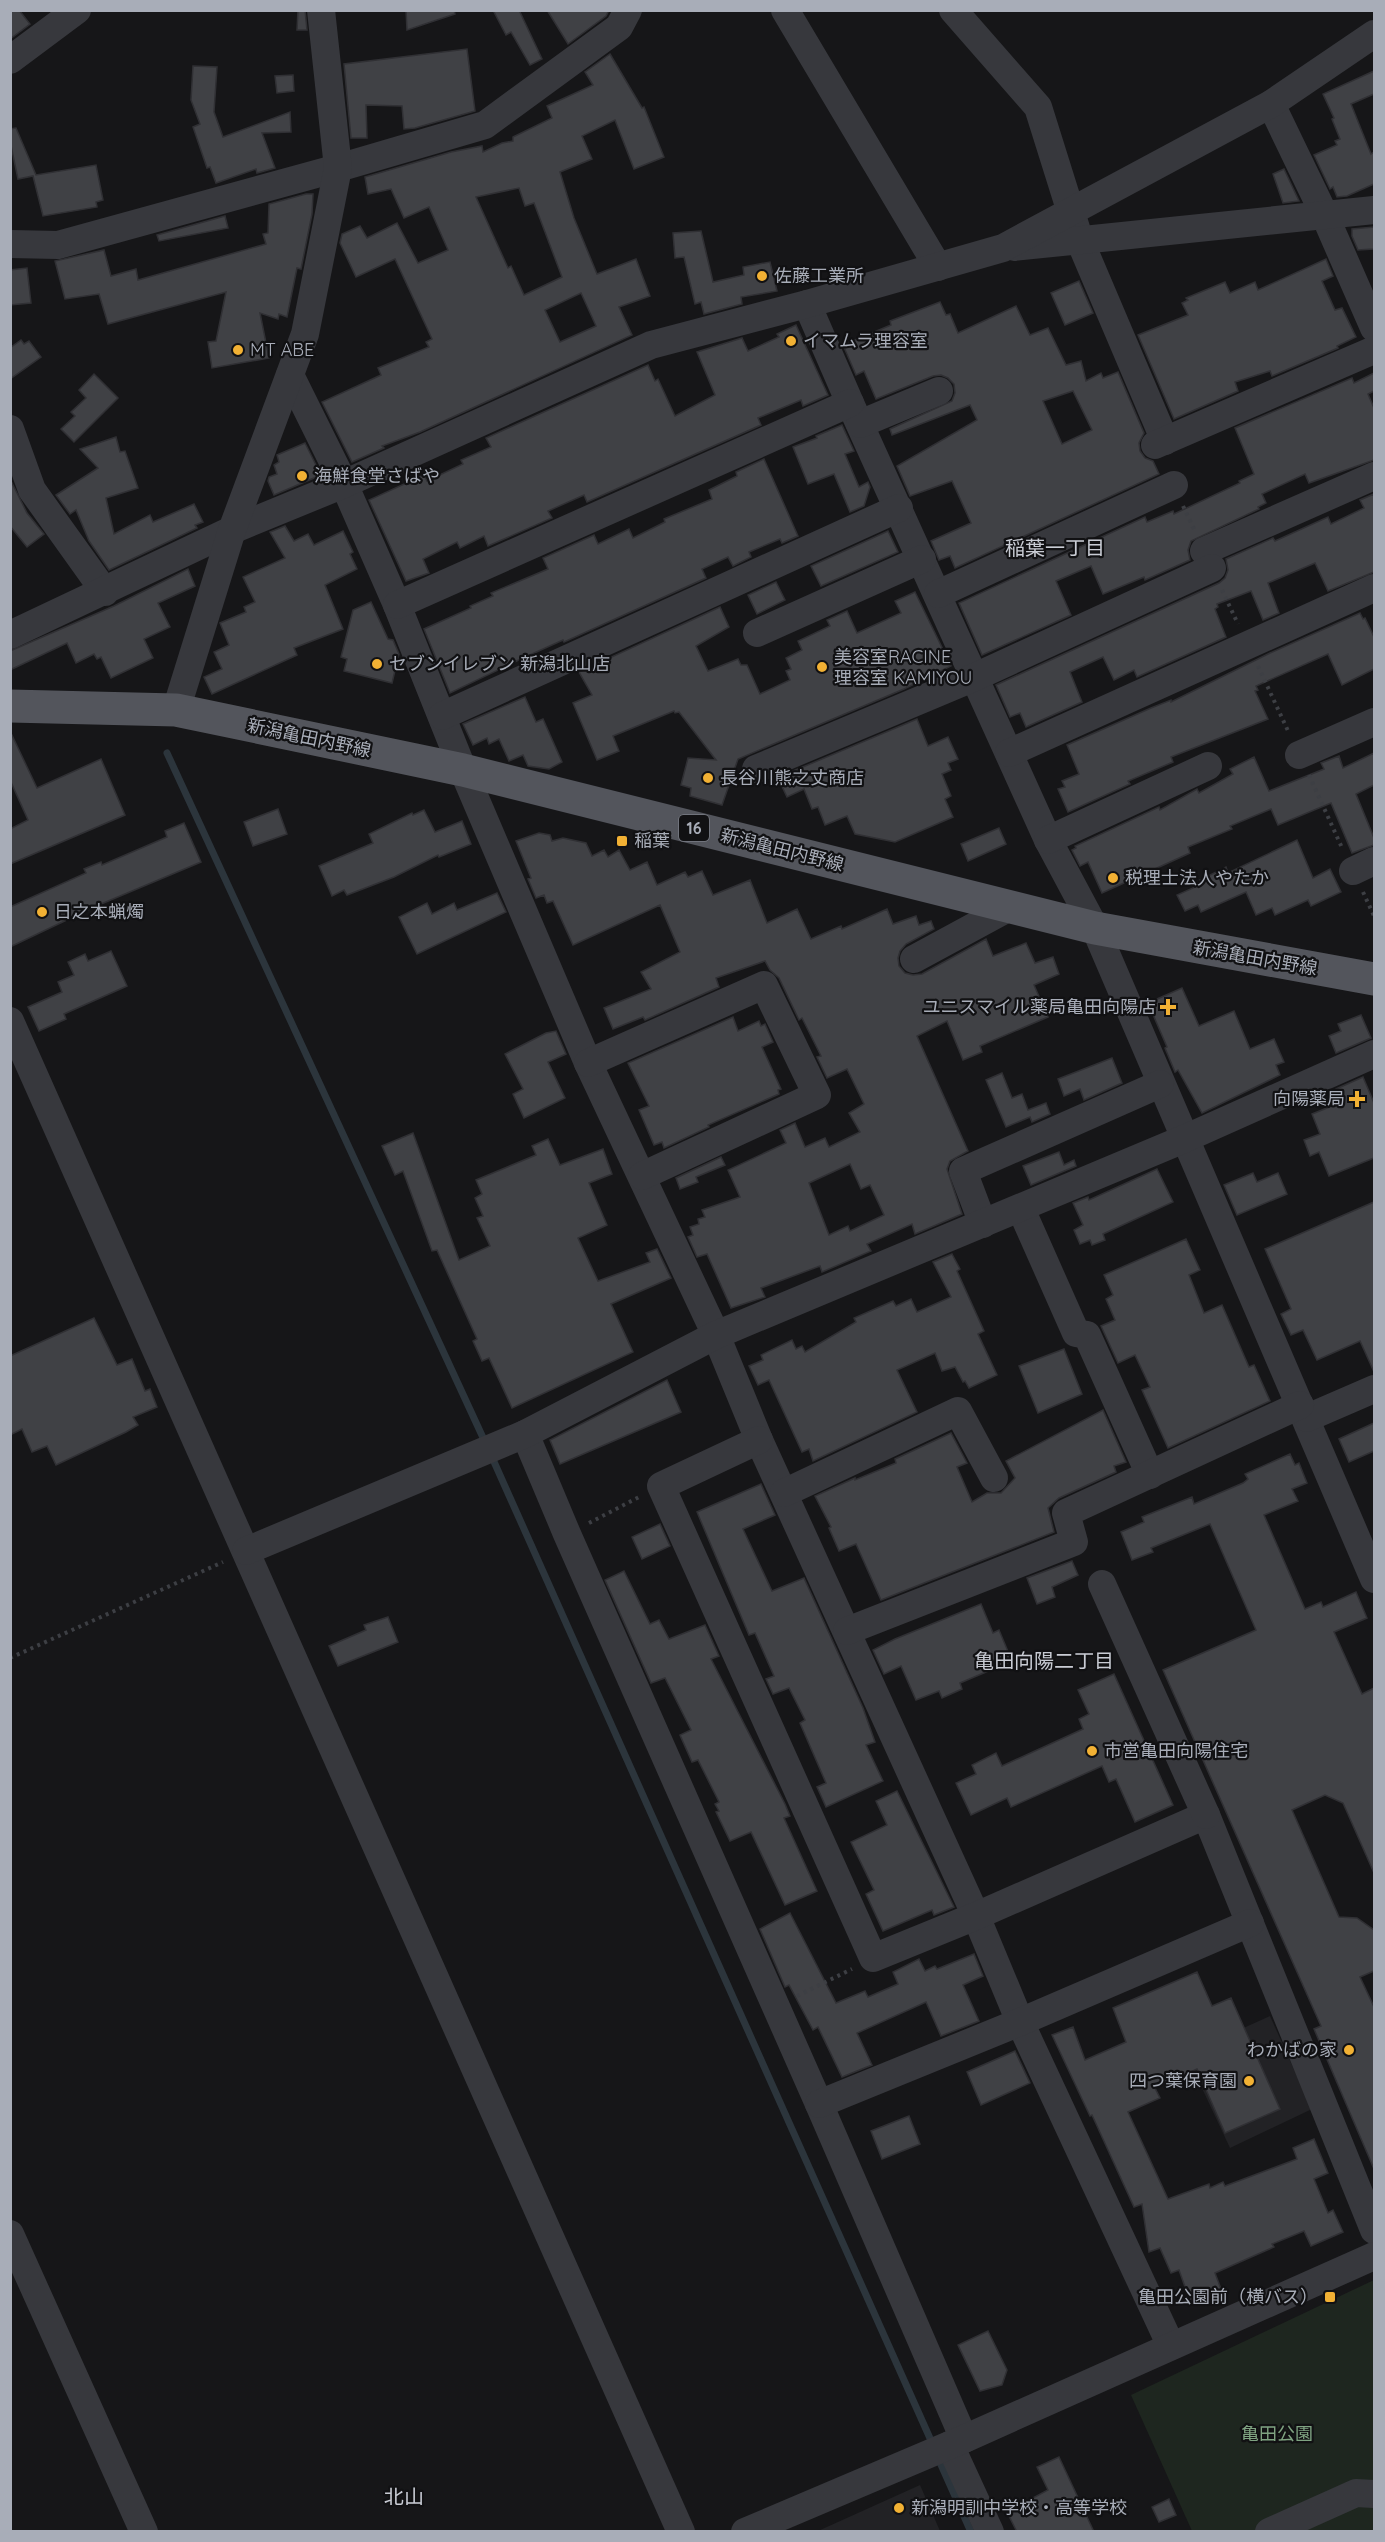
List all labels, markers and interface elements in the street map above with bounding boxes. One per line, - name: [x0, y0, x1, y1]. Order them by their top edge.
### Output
- place label: 佐藤工業所: [774, 264, 864, 287]
- marker: 佐藤工業所: [755, 269, 769, 283]
- place label: イマムラ理容室: [803, 329, 928, 352]
- marker: イマムラ理容室: [784, 334, 798, 348]
- place label: MT ABE: [250, 338, 314, 361]
- marker: MT ABE: [231, 343, 245, 357]
- place label: 海鮮食堂さばや: [314, 464, 440, 487]
- marker: 海鮮食堂さばや: [295, 469, 309, 483]
- district label: 稲葉一丁目: [1005, 535, 1105, 560]
- place label: 美容室RACINE 理容室 KAMIYOU: [834, 645, 972, 689]
- place label: セブンイレブン 新潟北山店: [389, 652, 610, 675]
- marker: セブンイレブン 新潟北山店: [370, 657, 384, 671]
- marker: 美容室RACINE 理容室 KAMIYOU: [815, 660, 829, 674]
- street label: 新潟亀田内野線: [245, 713, 373, 762]
- place label: 長谷川熊之丈商店: [720, 766, 864, 789]
- marker: 長谷川熊之丈商店: [701, 771, 715, 785]
- road number: 16: [679, 815, 709, 841]
- street label: 新潟亀田内野線: [718, 823, 846, 876]
- place label: 稲葉: [634, 829, 670, 852]
- marker: 稲葉: [615, 834, 629, 848]
- place label: 税理士法人やたか: [1125, 866, 1269, 889]
- marker: 税理士法人やたか: [1106, 871, 1120, 885]
- place label: 日之本蝋燭: [54, 900, 144, 923]
- marker: 日之本蝋燭: [35, 905, 49, 919]
- street label: 新潟亀田内野線: [1191, 935, 1319, 980]
- place label: ユニスマイル薬局亀田向陽店: [923, 995, 1156, 1018]
- marker: ユニスマイル薬局亀田向陽店: [1161, 1000, 1175, 1014]
- place label: 向陽薬局: [1273, 1087, 1345, 1110]
- marker: 向陽薬局: [1350, 1092, 1364, 1106]
- district label: 亀田向陽二丁目: [974, 1648, 1114, 1673]
- place label: 市営亀田向陽住宅: [1104, 1739, 1248, 1762]
- marker: 市営亀田向陽住宅: [1085, 1744, 1099, 1758]
- place label: わかばの家: [1247, 2038, 1337, 2061]
- marker: わかばの家: [1342, 2043, 1356, 2057]
- place label: 四つ葉保育園: [1129, 2069, 1237, 2092]
- marker: 四つ葉保育園: [1242, 2074, 1256, 2088]
- place label: 亀田公園前（横バス）: [1138, 2285, 1318, 2308]
- marker: 亀田公園前（横バス）: [1323, 2290, 1337, 2304]
- park label: 亀田公園: [1241, 2422, 1313, 2445]
- district label: 北山: [384, 2484, 424, 2509]
- place label: 新潟明訓中学校・高等学校: [911, 2496, 1127, 2519]
- marker: 新潟明訓中学校・高等学校: [892, 2501, 906, 2515]

